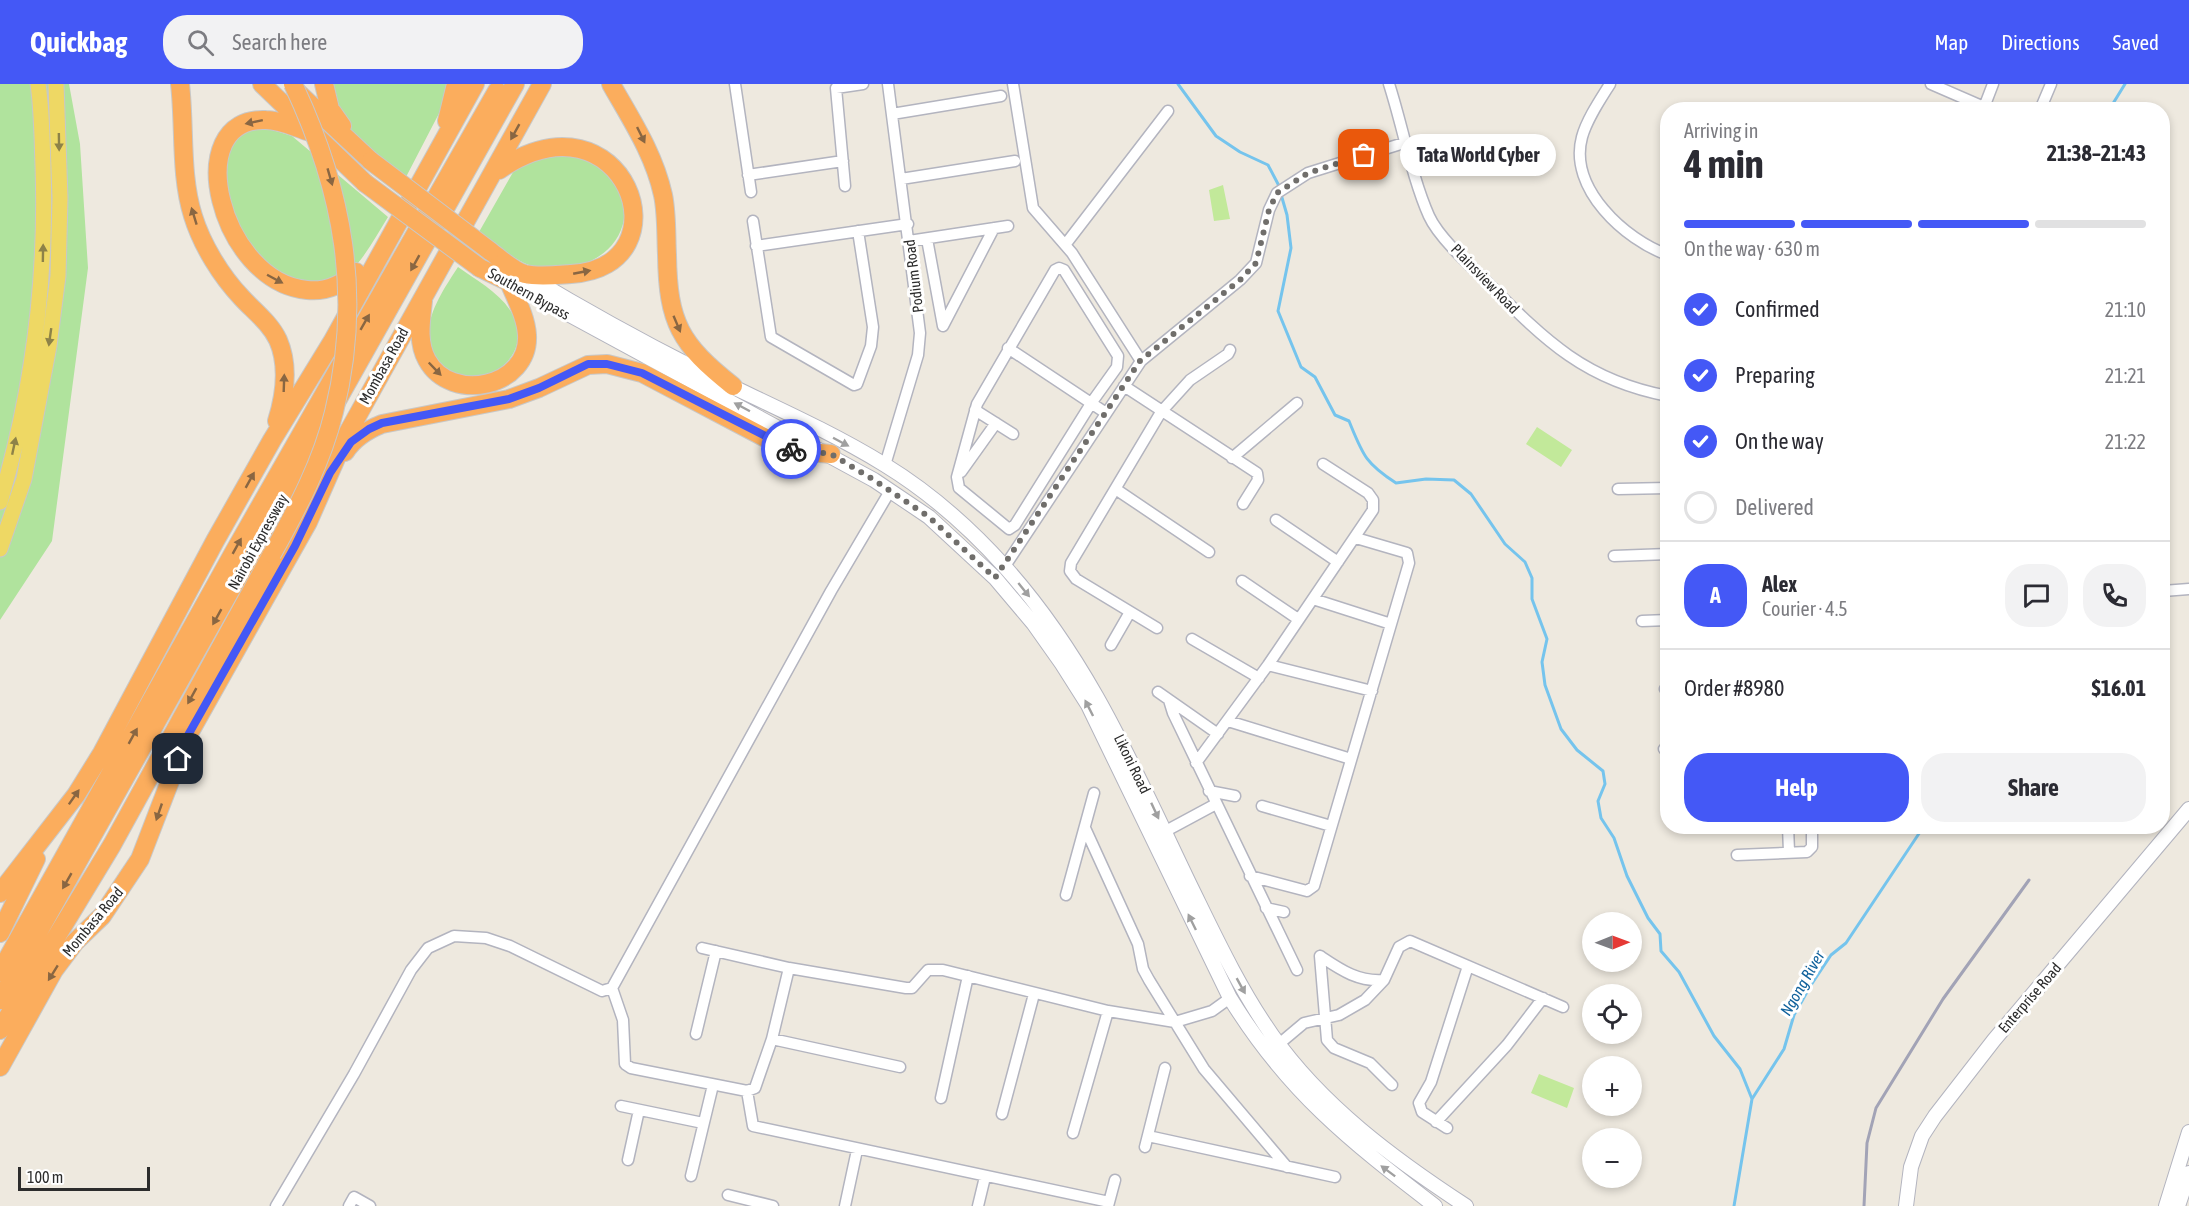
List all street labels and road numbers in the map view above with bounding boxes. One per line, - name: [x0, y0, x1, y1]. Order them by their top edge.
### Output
- street label: Podium Road: [901, 239, 926, 314]
- street label: Plainsview Road: [1448, 240, 1523, 317]
- street label: Southern Bypass: [485, 264, 573, 323]
- street label: Mombasa Road: [356, 324, 412, 407]
- street label: Nairobi Expressway: [224, 491, 291, 593]
- street label: Likoni Road: [1111, 731, 1154, 796]
- street label: Mombasa Road: [59, 884, 126, 960]
- street label: Enterprise Road: [1995, 959, 2065, 1036]

